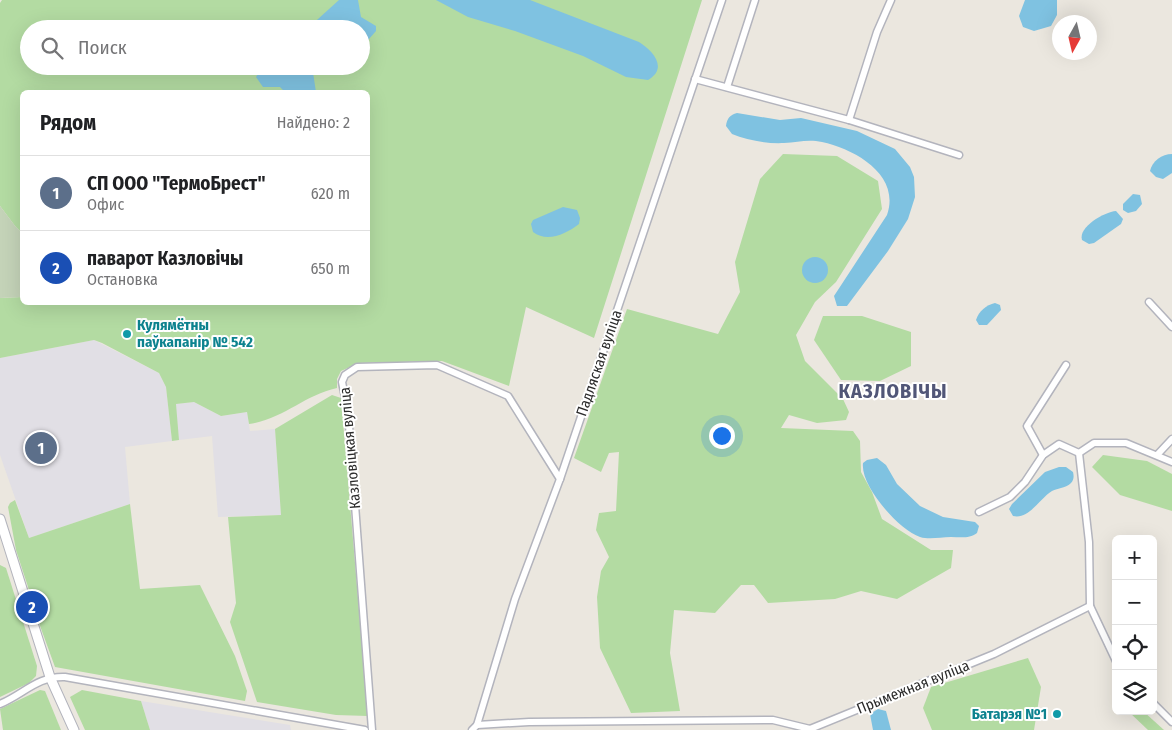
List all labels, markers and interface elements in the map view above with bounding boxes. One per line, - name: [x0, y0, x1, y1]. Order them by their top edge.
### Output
- north arrow: [1052, 15, 1097, 60]
- search box: [20, 20, 370, 75]
- icon: search: [38, 34, 66, 62]
- text: Поиск: [78, 36, 127, 59]
- text: Рядом: [40, 110, 96, 136]
- text: Найдено: 2: [277, 113, 350, 132]
- text: СП ООО "ТермоБрест": [87, 172, 265, 195]
- text: 1: [53, 184, 59, 203]
- text: 620 m: [311, 184, 350, 203]
- text: Офис: [87, 195, 124, 214]
- text: паварот Казловічы: [87, 247, 243, 270]
- text: 2: [52, 259, 60, 278]
- text: 650 m: [310, 259, 350, 278]
- text: Остановка: [87, 270, 158, 289]
- street label: Падляская вуліца: [572, 307, 626, 419]
- place label: Кулямётны паўкапанір № 542: [137, 316, 253, 351]
- marker: Кулямётны паўкапанір № 542: [121, 328, 133, 340]
- district label: КАЗЛОВІЧЫ: [839, 379, 947, 403]
- street label: Казловіцкая вуліца: [336, 386, 364, 510]
- your location: [709, 423, 735, 449]
- pin: 1: [25, 429, 57, 467]
- map controls: [1112, 535, 1157, 715]
- button: +: [1112, 535, 1157, 580]
- button: −: [1112, 580, 1157, 625]
- pin: 2: [16, 588, 48, 626]
- button: locate: [1112, 625, 1157, 670]
- street label: Прымежная вуліца: [854, 656, 972, 718]
- button: layers: [1112, 670, 1157, 715]
- place label: Батарэя №1: [972, 705, 1047, 723]
- marker: Батарэя №1: [1051, 708, 1063, 720]

